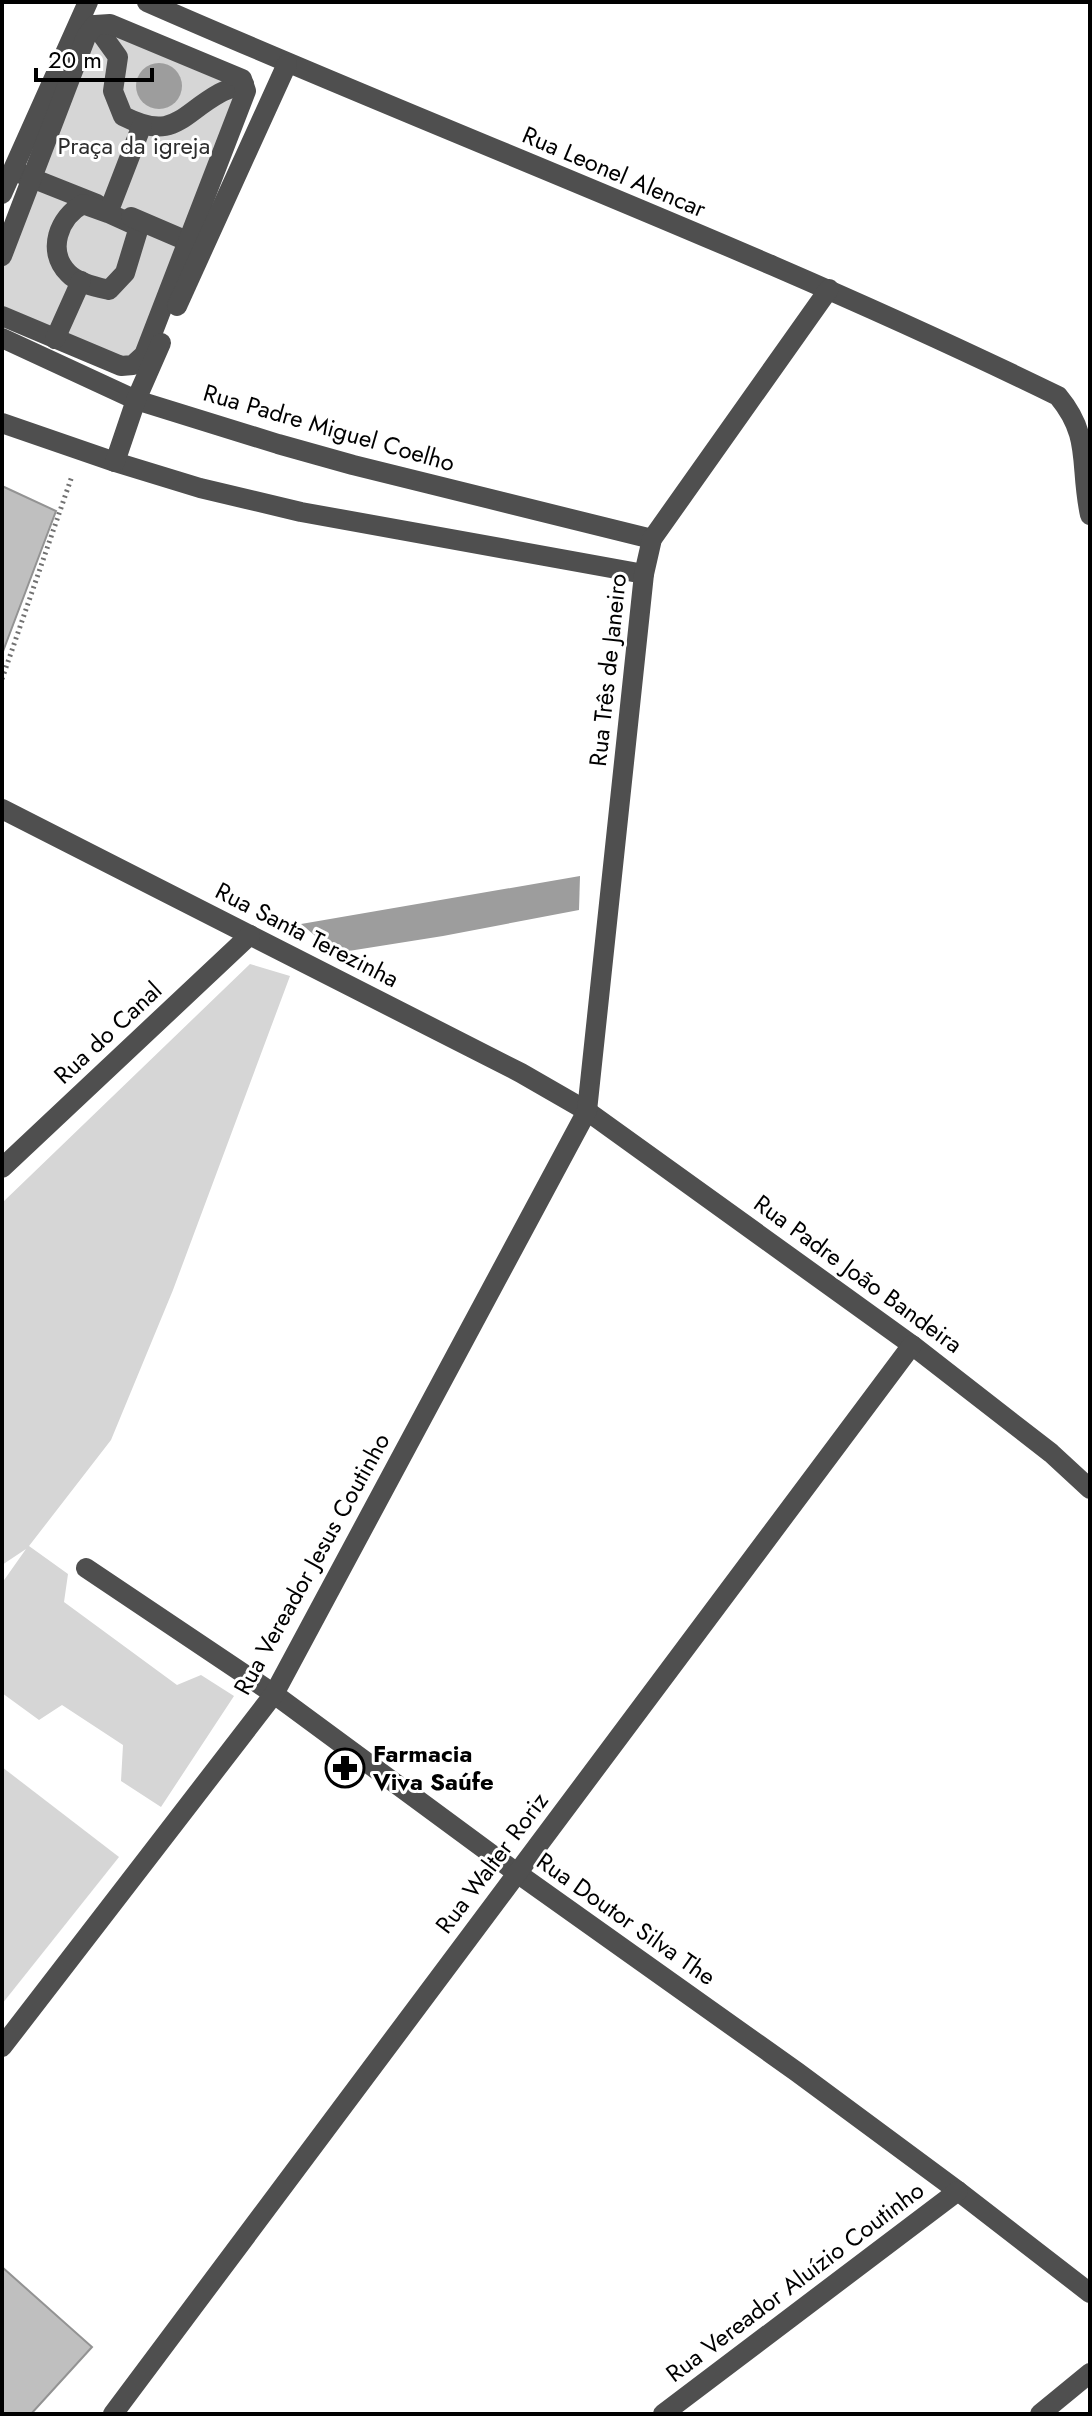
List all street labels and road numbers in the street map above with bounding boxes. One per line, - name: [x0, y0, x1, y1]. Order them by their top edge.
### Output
- street label: Rua Leonel Alencar: [517, 117, 712, 226]
- street label: Rua Padre Miguel Coelho: [199, 375, 459, 480]
- street label: Rua Três de Janeiro: [580, 572, 635, 768]
- street label: Rua Santa Terezinha: [209, 873, 405, 996]
- street label: Rua do Canal: [46, 973, 169, 1092]
- street label: Rua Padre João Bandeira: [747, 1186, 970, 1361]
- street label: Rua Vereador Jesus Coutinho: [225, 1426, 398, 1701]
- street label: Rua Walter Roriz: [427, 1785, 556, 1941]
- street label: Rua Doutor Silva The: [530, 1844, 723, 1994]
- street label: Rua Vereador Aluízio Coutinho: [658, 2173, 931, 2390]

